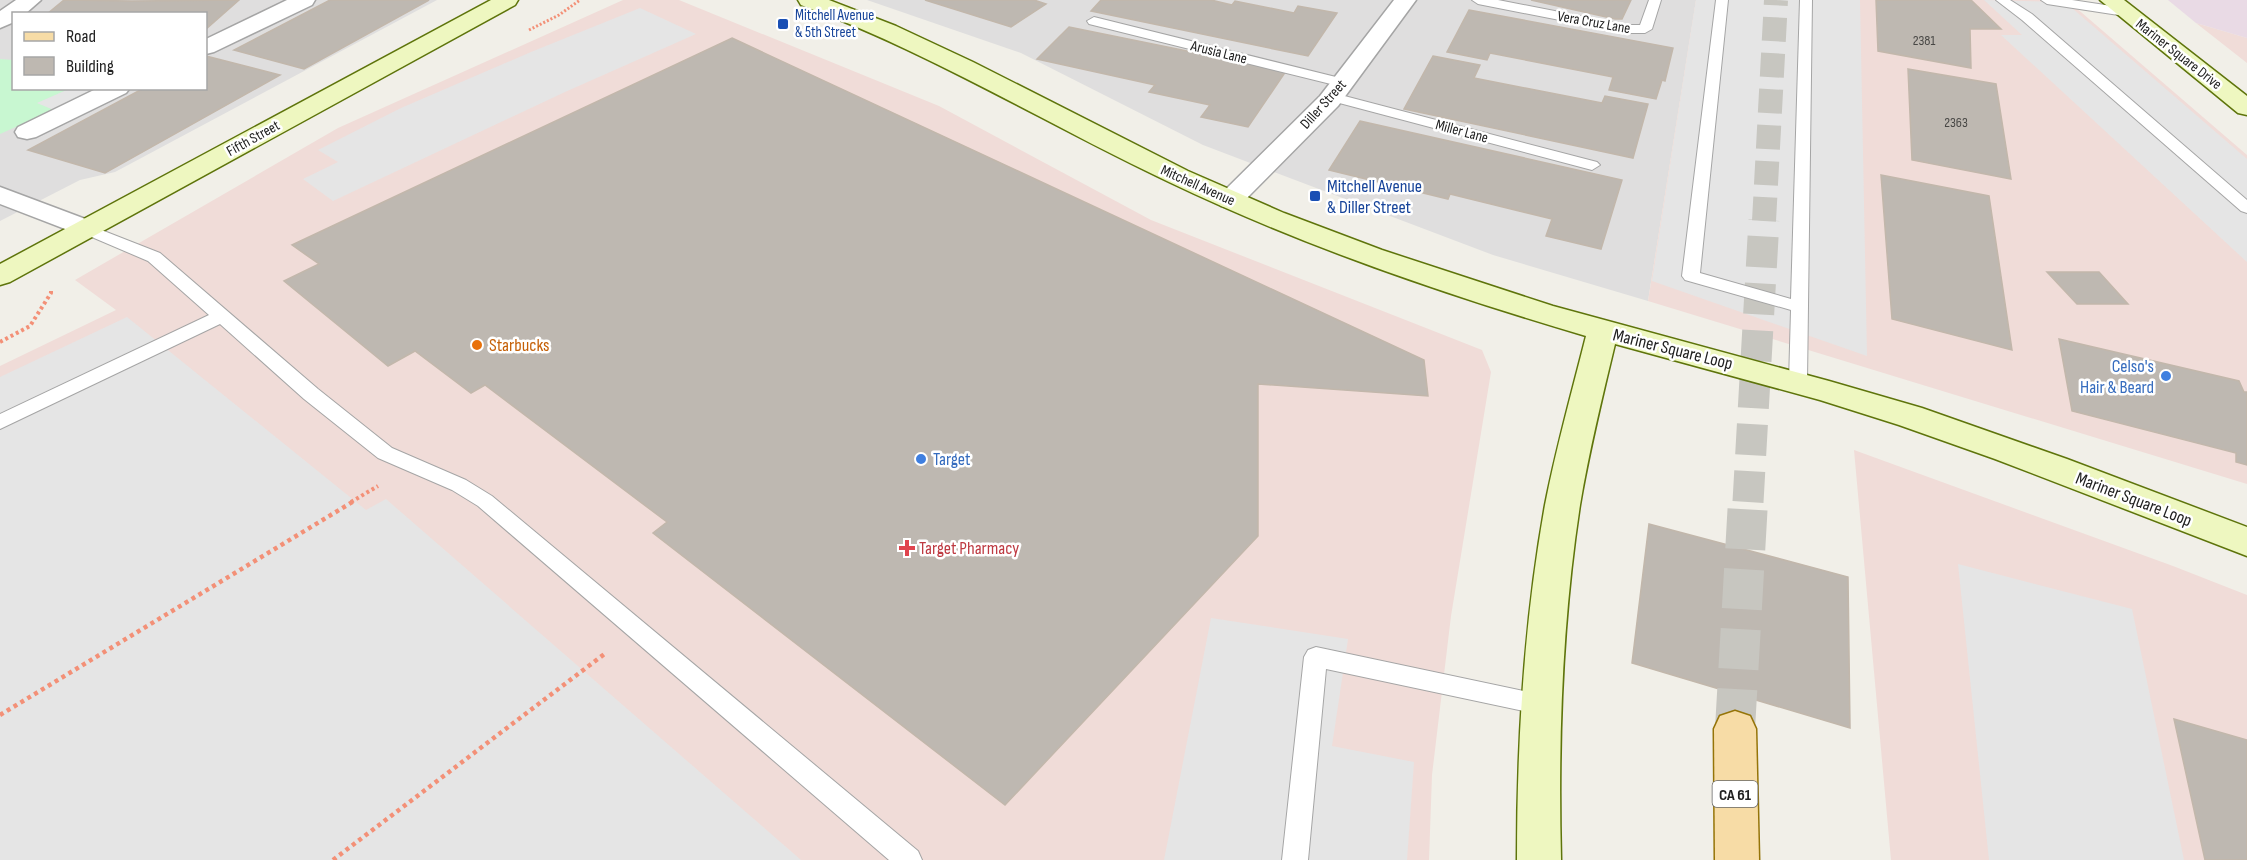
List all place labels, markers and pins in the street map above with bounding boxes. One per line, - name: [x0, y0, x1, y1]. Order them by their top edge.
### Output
- place label: Mitchell Avenue & 5th Street: [795, 6, 874, 42]
- marker: Mitchell Avenue & 5th Street: [776, 17, 790, 31]
- place label: Mitchell Avenue & Diller Street: [1327, 176, 1422, 218]
- marker: Mitchell Avenue & Diller Street: [1308, 189, 1322, 203]
- place label: Starbucks: [489, 335, 549, 356]
- marker: Starbucks: [470, 338, 484, 352]
- place label: Celso's Hair & Beard: [2080, 356, 2154, 398]
- marker: Celso's Hair & Beard: [2159, 369, 2173, 383]
- place label: Target: [933, 449, 971, 470]
- marker: Target: [914, 452, 928, 466]
- place label: Target Pharmacy: [919, 538, 1019, 559]
- marker: Target Pharmacy: [900, 541, 914, 555]

